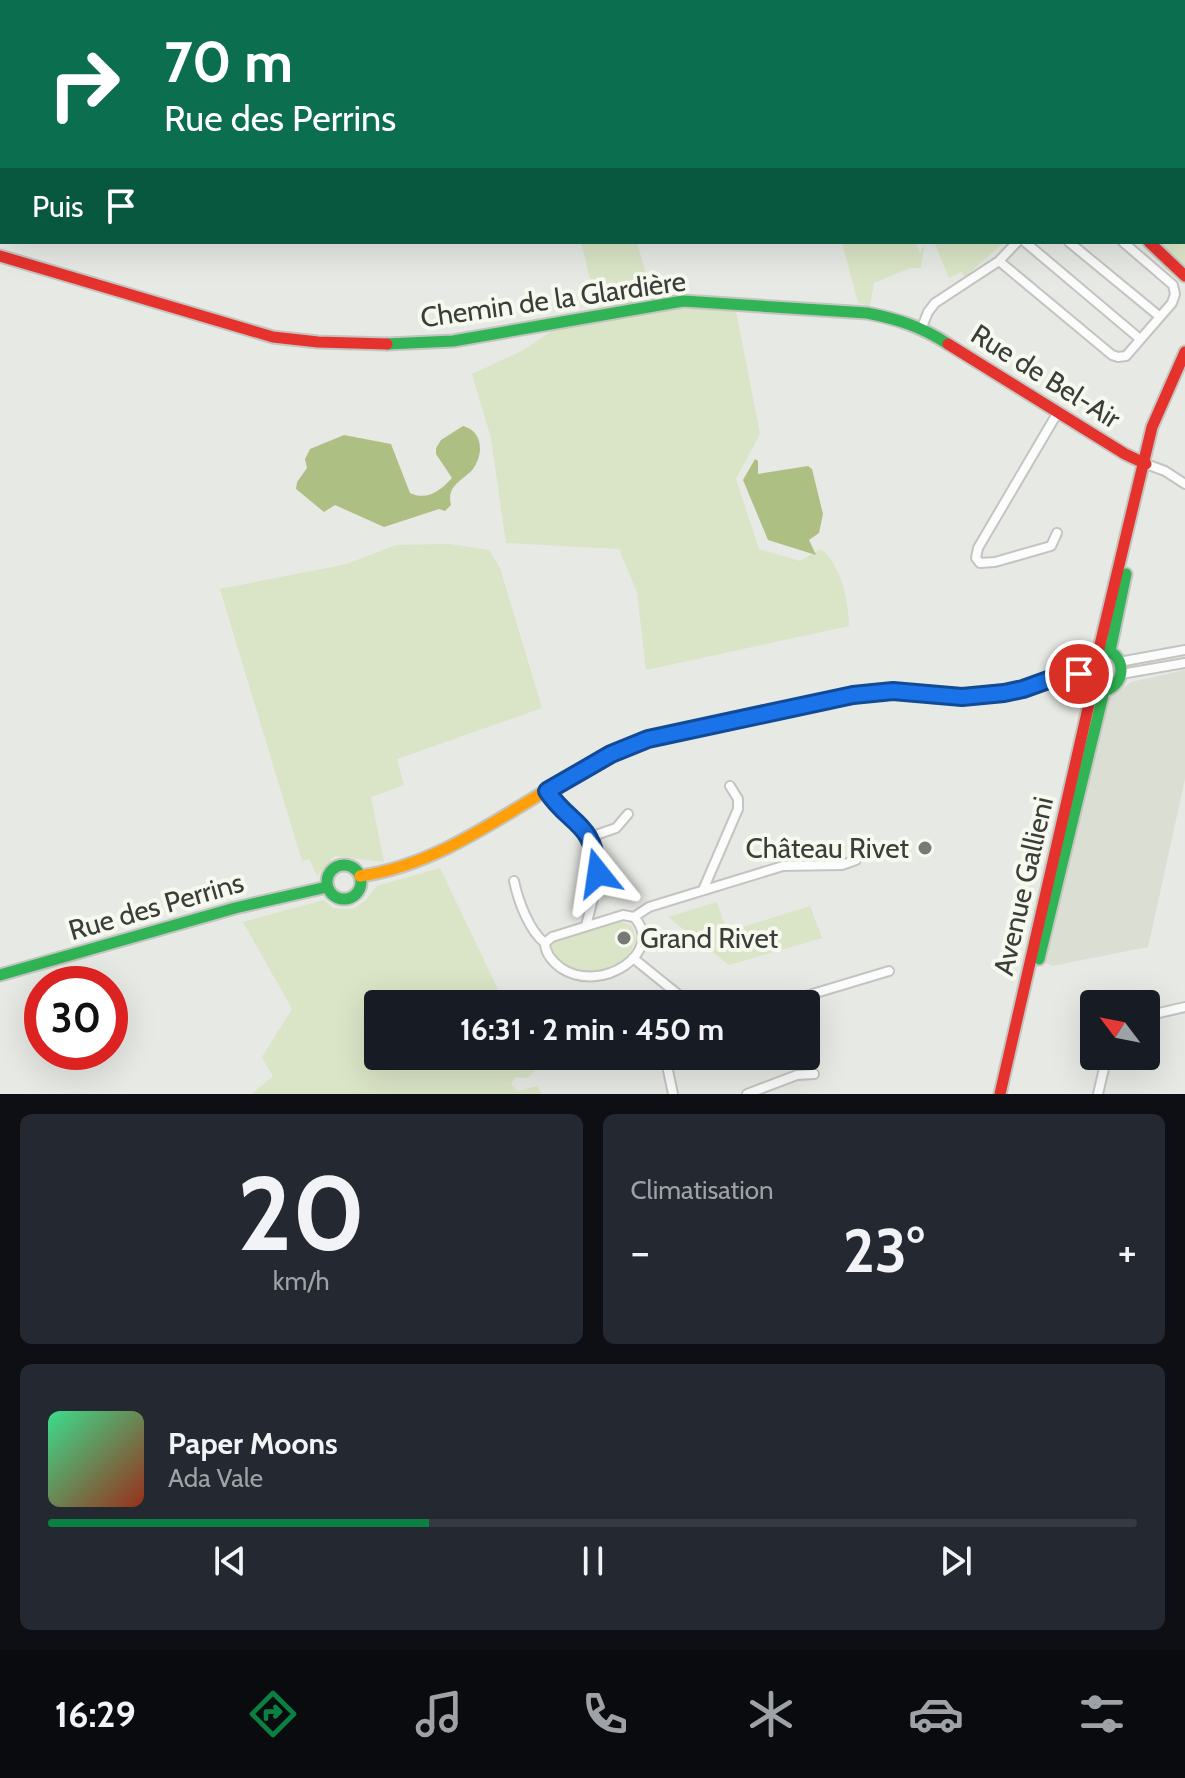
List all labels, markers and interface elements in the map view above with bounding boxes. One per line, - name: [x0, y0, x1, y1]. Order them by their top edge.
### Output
- text: 70 m: [164, 28, 293, 96]
- icon: right: [32, 32, 136, 136]
- text: Rue des Perrins: [164, 96, 396, 140]
- icon: arrive: [99, 184, 143, 228]
- text: Puis: [32, 188, 83, 225]
- street label: Chemin de la Glardière: [418, 264, 688, 334]
- street label: Rue de Bel-Air: [965, 317, 1127, 435]
- pin: [1045, 640, 1113, 708]
- icon: arrive: [1057, 652, 1101, 696]
- street label: Avenue Gallieni: [986, 793, 1060, 979]
- position arrow: [556, 831, 640, 915]
- place label: Château Rivet: [745, 831, 909, 865]
- marker: Château Rivet: [916, 839, 934, 857]
- street label: Rue des Perrins: [65, 865, 247, 947]
- place label: Grand Rivet: [640, 921, 778, 955]
- marker: Grand Rivet: [615, 929, 633, 947]
- speed limit sign: 30: [24, 966, 128, 1070]
- north arrow: [1080, 990, 1160, 1070]
- map controls: [1080, 990, 1160, 1070]
- text: 16:31 · 2 min · 450 m: [460, 1011, 724, 1048]
- text: 20: [237, 1150, 365, 1276]
- text: Climatisation: [631, 1174, 774, 1206]
- text: 23°: [843, 1214, 924, 1287]
- text: −: [631, 1225, 650, 1278]
- text: +: [1118, 1225, 1137, 1278]
- text: km/h: [273, 1265, 330, 1297]
- text: Paper Moons: [168, 1425, 338, 1462]
- text: Ada Vale: [168, 1462, 263, 1494]
- icon: previous: [208, 1539, 252, 1583]
- icon: pause: [571, 1539, 615, 1583]
- icon: next: [934, 1539, 978, 1583]
- icon: directions: [245, 1686, 301, 1742]
- icon: music: [411, 1686, 467, 1742]
- icon: phone: [577, 1686, 633, 1742]
- icon: climate: [743, 1686, 799, 1742]
- icon: car: [908, 1686, 964, 1742]
- icon: filters: [1074, 1686, 1130, 1742]
- text: 16:29: [55, 1692, 136, 1736]

